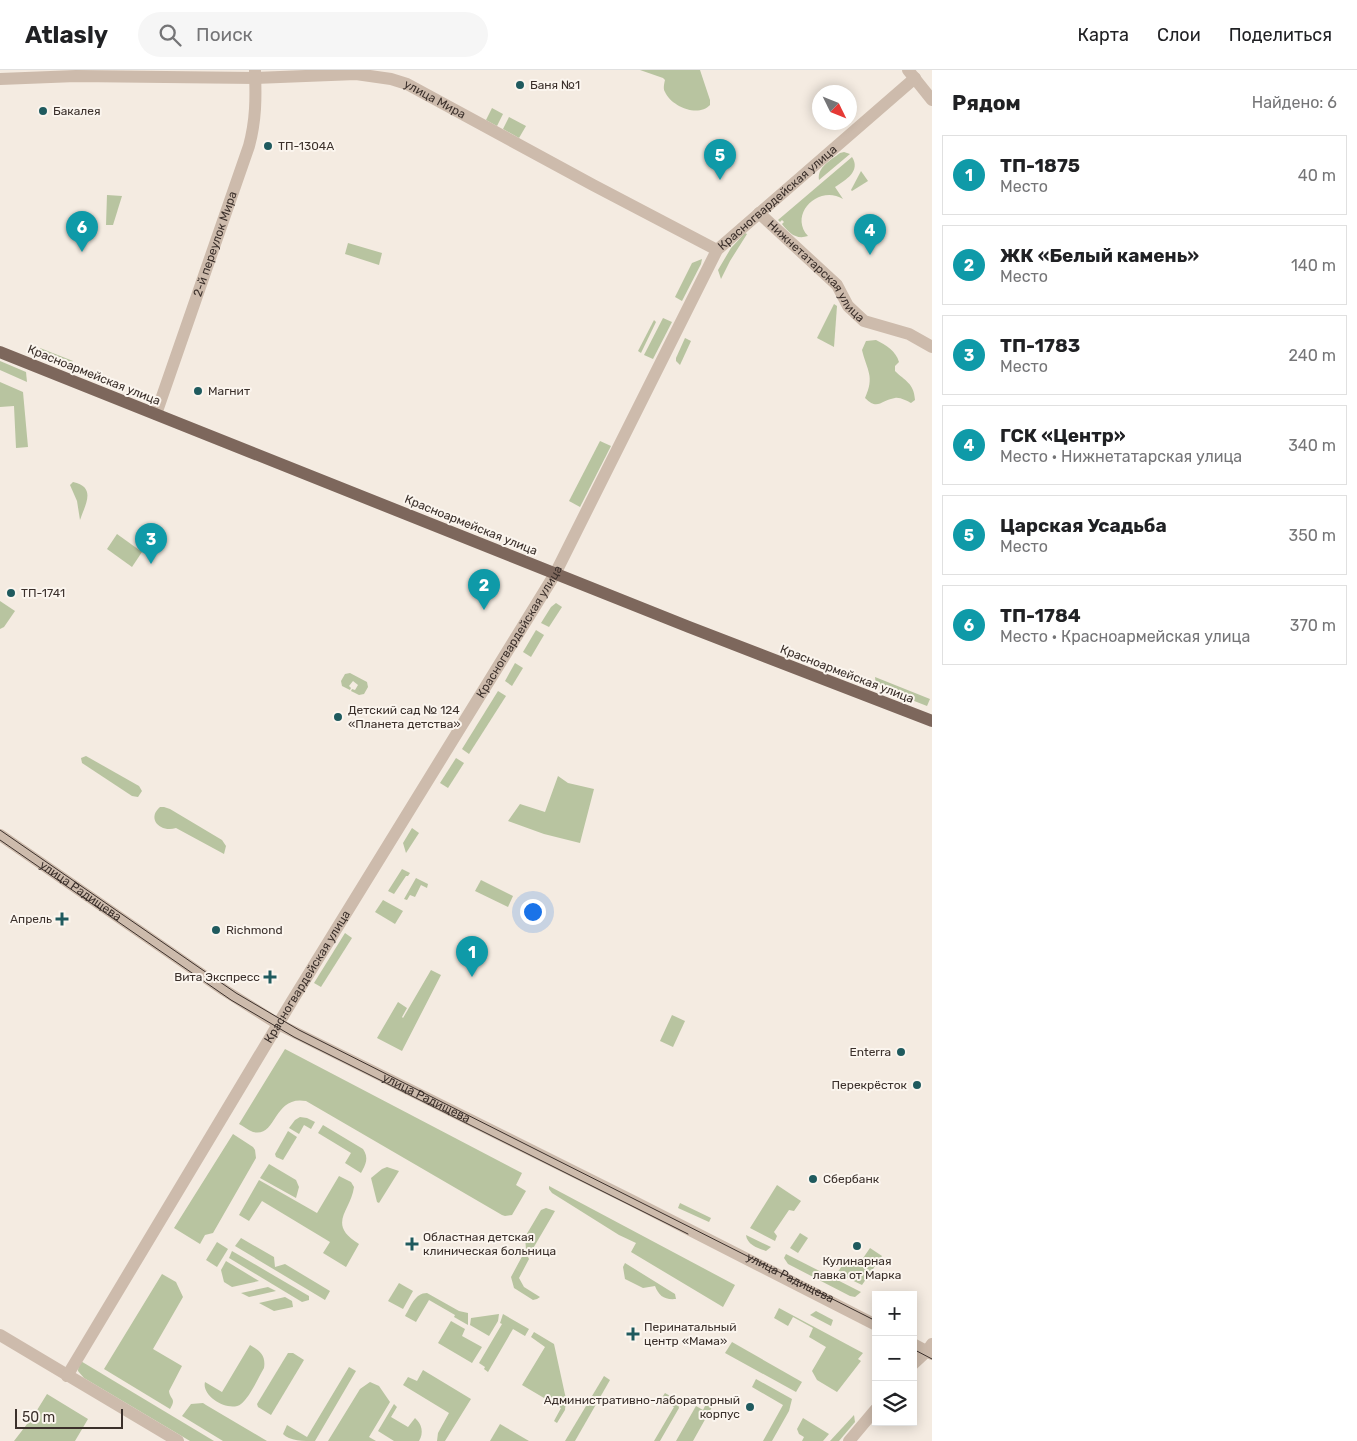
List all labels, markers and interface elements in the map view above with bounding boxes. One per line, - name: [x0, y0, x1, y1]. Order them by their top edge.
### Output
- search box: [138, 12, 488, 57]
- text: Atlasly: [25, 21, 108, 49]
- icon: search: [156, 21, 184, 49]
- text: Поиск: [196, 23, 253, 46]
- text: Карта: [1078, 24, 1129, 46]
- text: Слои: [1157, 24, 1201, 46]
- text: Поделиться: [1229, 24, 1332, 46]
- street label: улица Мира: [402, 77, 468, 122]
- place label: Баня №1: [530, 78, 580, 92]
- marker: Баня №1: [514, 79, 526, 91]
- north arrow: [812, 85, 857, 130]
- text: Рядом: [952, 90, 1021, 115]
- text: Найдено: 6: [1252, 93, 1337, 112]
- place label: Бакалея: [53, 104, 101, 118]
- marker: Бакалея: [37, 105, 49, 117]
- place label: ТП-1304А: [278, 139, 334, 153]
- pin: 5: [704, 139, 736, 180]
- marker: ТП-1304А: [262, 140, 274, 152]
- street label: Красногвардейская улица: [715, 142, 840, 253]
- text: ТП-1875: [1000, 154, 1080, 177]
- text: 1: [965, 166, 973, 185]
- text: 40 m: [1298, 166, 1336, 185]
- text: Место: [1000, 177, 1048, 196]
- street label: 2-й переулок Мира: [190, 189, 240, 298]
- pin: 6: [66, 211, 98, 252]
- pin: 4: [854, 214, 886, 255]
- street label: Нижнетатарская улица: [765, 217, 867, 325]
- text: ЖК «Белый камень»: [1000, 244, 1199, 267]
- text: 2: [964, 256, 974, 275]
- text: 140 m: [1291, 256, 1336, 275]
- text: Место: [1000, 267, 1048, 286]
- text: ТП-1783: [1000, 334, 1080, 357]
- street label: Красноармейская улица: [26, 342, 162, 408]
- text: 3: [964, 346, 974, 365]
- text: 240 m: [1289, 346, 1336, 365]
- text: Место: [1000, 357, 1048, 376]
- place label: Магнит: [208, 384, 250, 398]
- marker: Магнит: [192, 385, 204, 397]
- text: ГСК «Центр»: [1000, 424, 1125, 447]
- text: 4: [964, 436, 974, 455]
- text: 340 m: [1288, 436, 1336, 455]
- text: Место · Нижнетатарская улица: [1000, 447, 1242, 466]
- street label: Красноармейская улица: [403, 492, 539, 558]
- text: Царская Усадьба: [1000, 514, 1167, 537]
- pin: 3: [135, 523, 167, 564]
- text: 5: [964, 526, 974, 545]
- text: 350 m: [1289, 526, 1336, 545]
- text: Место: [1000, 537, 1048, 556]
- street label: Красногвардейская улица: [473, 563, 565, 701]
- pin: 2: [468, 569, 500, 610]
- place label: ТП-1741: [21, 586, 65, 600]
- marker: ТП-1741: [5, 587, 17, 599]
- text: ТП-1784: [1000, 604, 1081, 627]
- text: 6: [964, 616, 974, 635]
- text: 370 m: [1290, 616, 1336, 635]
- text: Место · Красноармейская улица: [1000, 627, 1250, 646]
- street label: Красноармейская улица: [778, 642, 916, 706]
- place label: Детский сад № 124 «Планета детства»: [348, 703, 461, 731]
- marker: Детский сад № 124 «Планета детства»: [332, 711, 344, 723]
- street label: улица Радищева: [37, 858, 124, 924]
- your location: [520, 899, 546, 925]
- street label: Красногвардейская улица: [261, 908, 353, 1046]
- place label: Апрель: [10, 912, 52, 926]
- marker: Апрель: [56, 913, 68, 925]
- place label: Richmond: [226, 923, 283, 937]
- marker: Richmond: [210, 924, 222, 936]
- pin: 1: [456, 936, 488, 977]
- place label: Вита Экспресс: [174, 970, 260, 984]
- marker: Вита Экспресс: [264, 971, 276, 983]
- place label: Enterra: [849, 1045, 891, 1059]
- marker: Enterra: [895, 1046, 907, 1058]
- street label: улица Радищева: [380, 1070, 473, 1126]
- place label: Перекрёсток: [831, 1078, 908, 1092]
- marker: Перекрёсток: [911, 1079, 923, 1091]
- place label: Сбербанк: [823, 1172, 880, 1186]
- marker: Сбербанк: [807, 1173, 819, 1185]
- place label: Областная детская клиническая больница: [423, 1230, 556, 1258]
- marker: Областная детская клиническая больница: [405, 1237, 419, 1251]
- marker: Кулинарная лавка от Марка: [851, 1240, 863, 1252]
- street label: улица Радищева: [744, 1250, 836, 1306]
- place label: Кулинарная лавка от Марка: [813, 1254, 901, 1282]
- map controls: [872, 1291, 917, 1426]
- button: +: [872, 1291, 917, 1336]
- place label: Перинатальный центр «Мама»: [644, 1320, 737, 1348]
- marker: Перинатальный центр «Мама»: [626, 1327, 640, 1341]
- button: −: [872, 1336, 917, 1381]
- button: layers: [872, 1381, 917, 1426]
- place label: Административно-лабораторный корпус: [544, 1393, 740, 1421]
- marker: Административно-лабораторный корпус: [744, 1401, 756, 1413]
- scale bar: [15, 1406, 122, 1429]
- text: 50 m: [22, 1409, 55, 1426]

